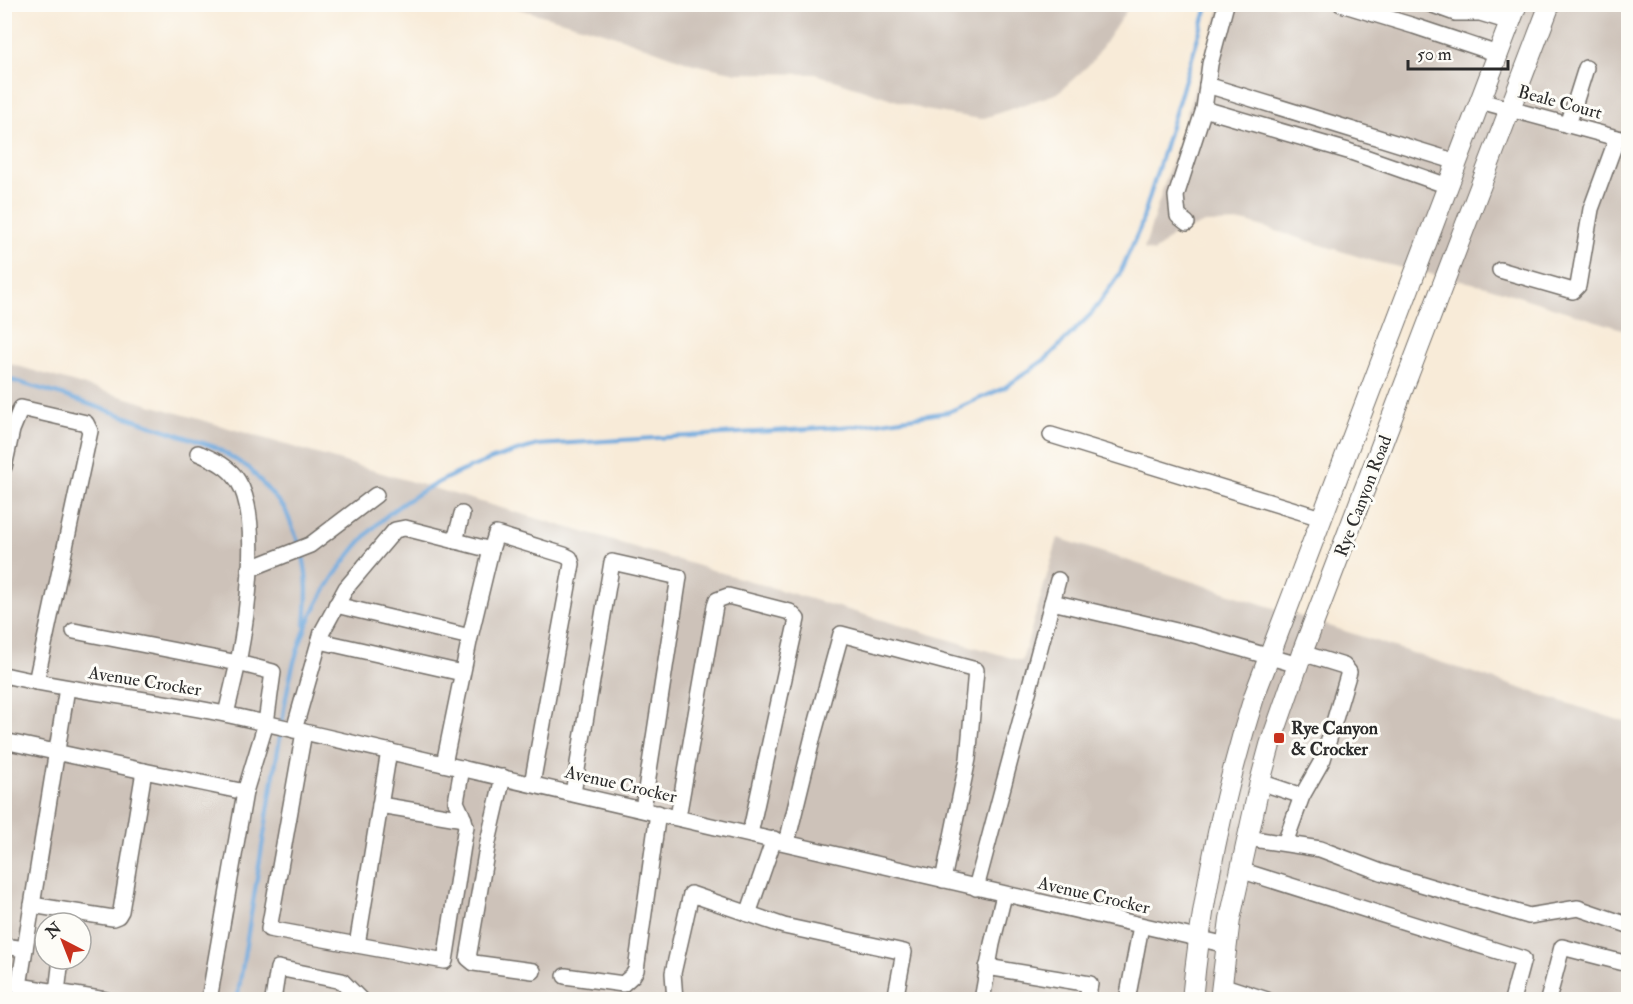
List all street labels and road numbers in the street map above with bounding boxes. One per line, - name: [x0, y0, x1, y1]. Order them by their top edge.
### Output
- street label: Beale Court: [1515, 80, 1605, 125]
- street label: Rye Canyon Road: [1330, 432, 1397, 560]
- street label: Avenue Crocker: [86, 661, 203, 702]
- street label: Avenue Crocker: [562, 760, 679, 809]
- street label: Avenue Crocker: [1035, 871, 1152, 920]

